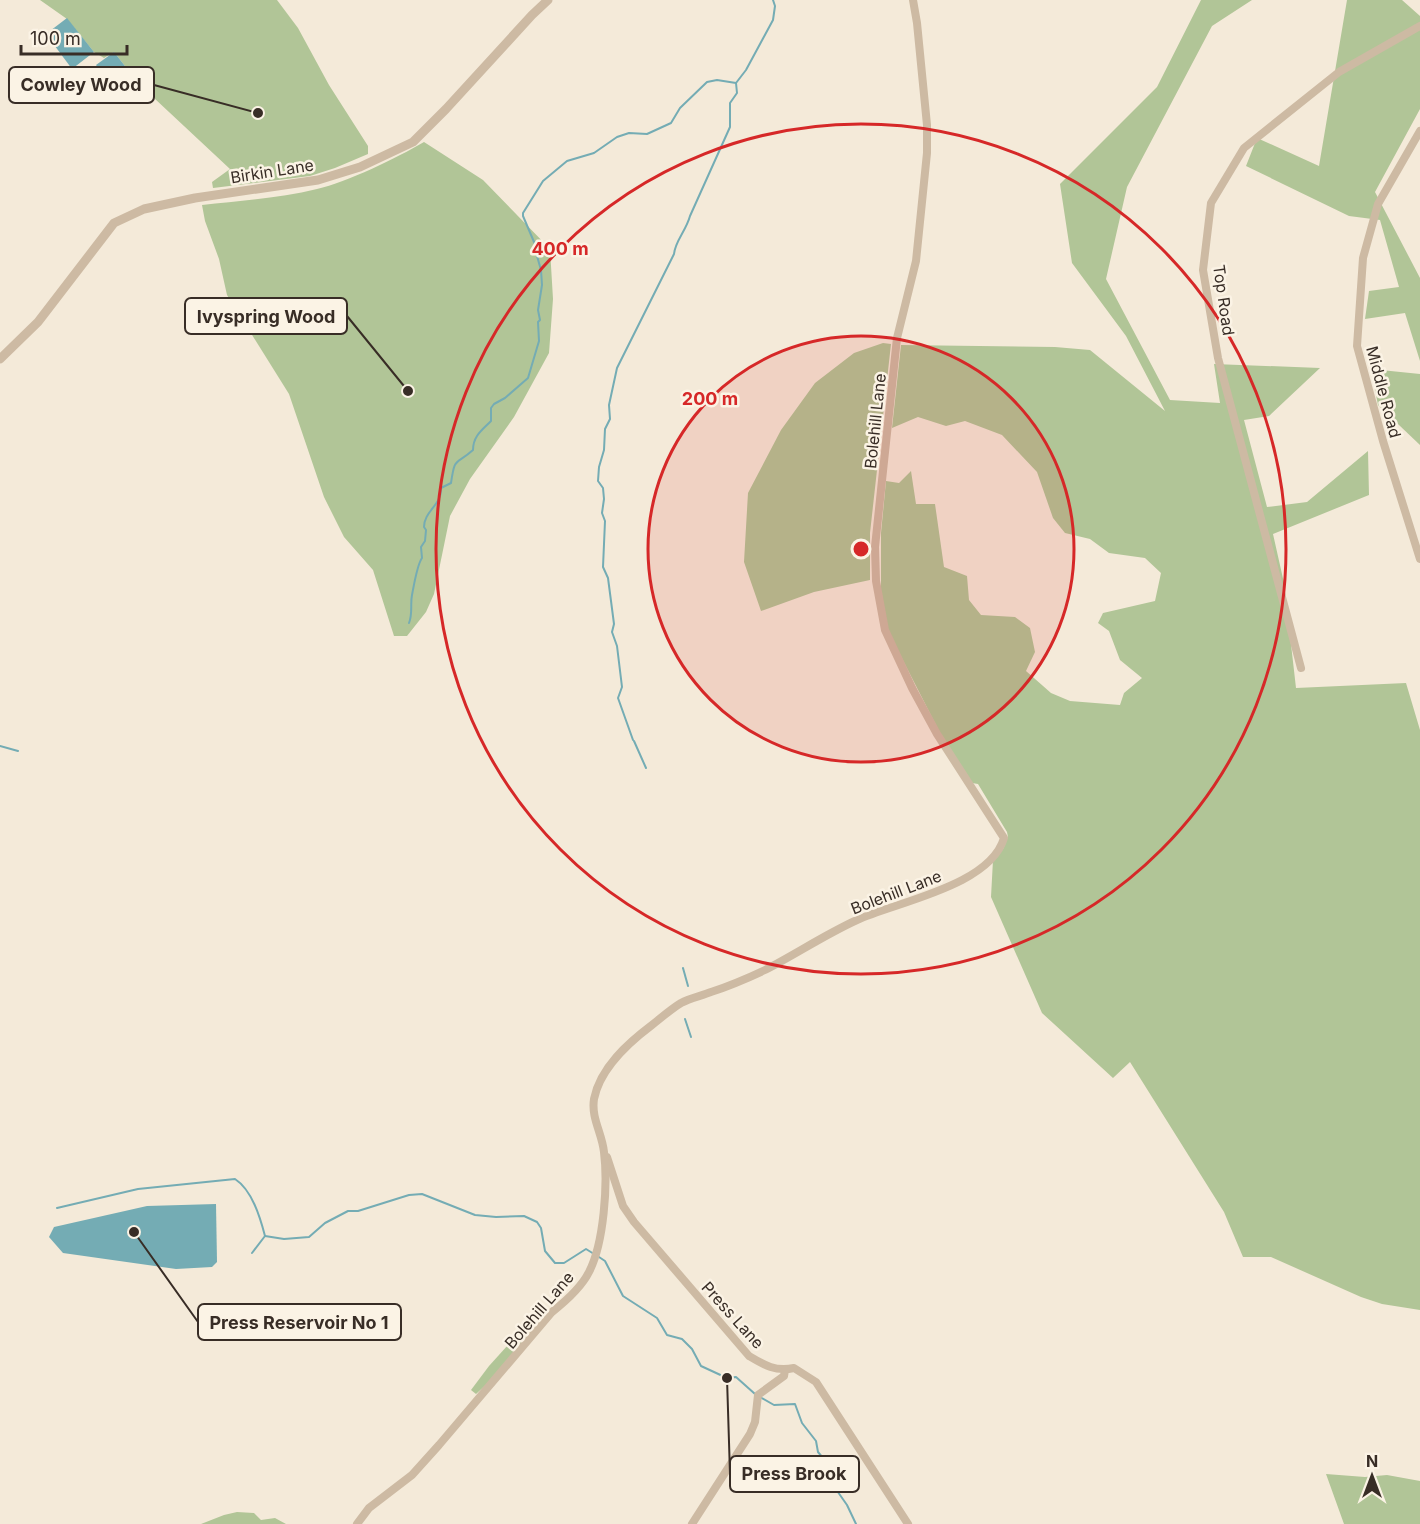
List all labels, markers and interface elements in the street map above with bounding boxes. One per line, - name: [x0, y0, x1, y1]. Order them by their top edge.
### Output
- scale bar: [21, 18, 128, 56]
- text: 100 m: [30, 28, 81, 49]
- callout: Cowley Wood: [9, 67, 154, 103]
- text: Cowley Wood: [21, 74, 142, 95]
- street label: Birkin Lane: [229, 155, 315, 187]
- text: 400 m: [531, 238, 589, 259]
- street label: Top Road: [1209, 263, 1239, 337]
- callout: Ivyspring Wood: [185, 298, 347, 334]
- text: Ivyspring Wood: [197, 306, 335, 327]
- street label: Middle Road: [1362, 344, 1406, 440]
- street label: Bolehill Lane: [860, 372, 890, 470]
- text: 200 m: [682, 388, 738, 409]
- centre of rings: [851, 539, 871, 559]
- street label: Bolehill Lane: [848, 866, 944, 918]
- street label: Bolehill Lane: [500, 1267, 578, 1353]
- street label: Press Lane: [698, 1277, 768, 1353]
- callout: Press Reservoir No 1: [198, 1304, 401, 1340]
- text: Press Reservoir No 1: [209, 1312, 389, 1333]
- north arrow: [1342, 1446, 1402, 1506]
- text: N: [1366, 1451, 1378, 1471]
- callout: Press Brook: [730, 1456, 859, 1492]
- text: Press Brook: [741, 1463, 847, 1484]

